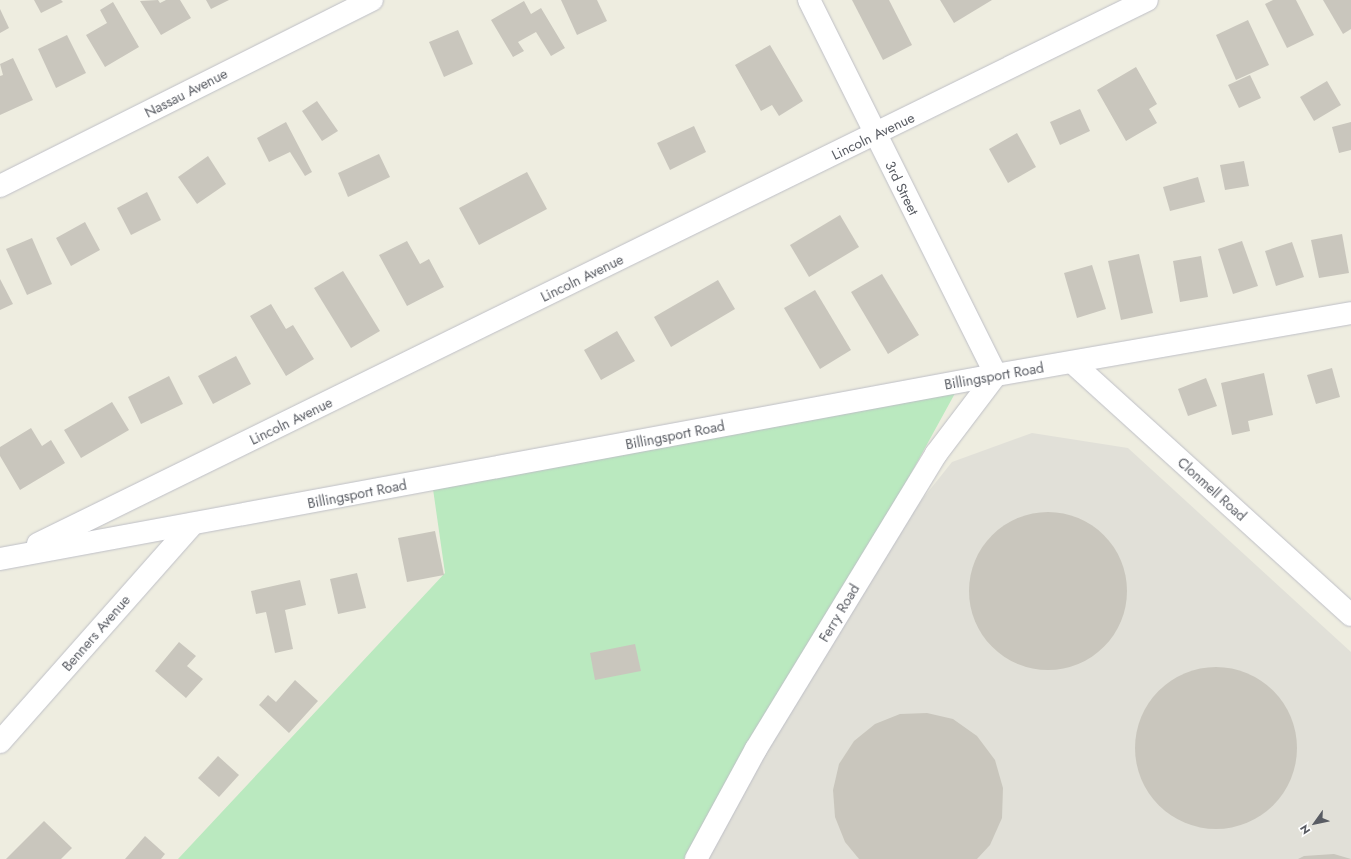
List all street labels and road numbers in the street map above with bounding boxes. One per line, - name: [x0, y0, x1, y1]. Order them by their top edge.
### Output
- street label: Nassau Avenue: [142, 65, 230, 121]
- street label: Lincoln Avenue: [829, 109, 917, 163]
- street label: 3rd Street: [882, 158, 922, 218]
- street label: Lincoln Avenue: [538, 251, 626, 305]
- street label: Billingsport Road: [943, 359, 1045, 393]
- street label: Lincoln Avenue: [247, 394, 335, 448]
- street label: Billingsport Road: [624, 417, 726, 453]
- street label: Clonmell Road: [1174, 454, 1250, 524]
- street label: Billingsport Road: [306, 476, 408, 512]
- street label: Ferry Road: [815, 581, 863, 645]
- street label: Benners Avenue: [58, 592, 134, 674]

